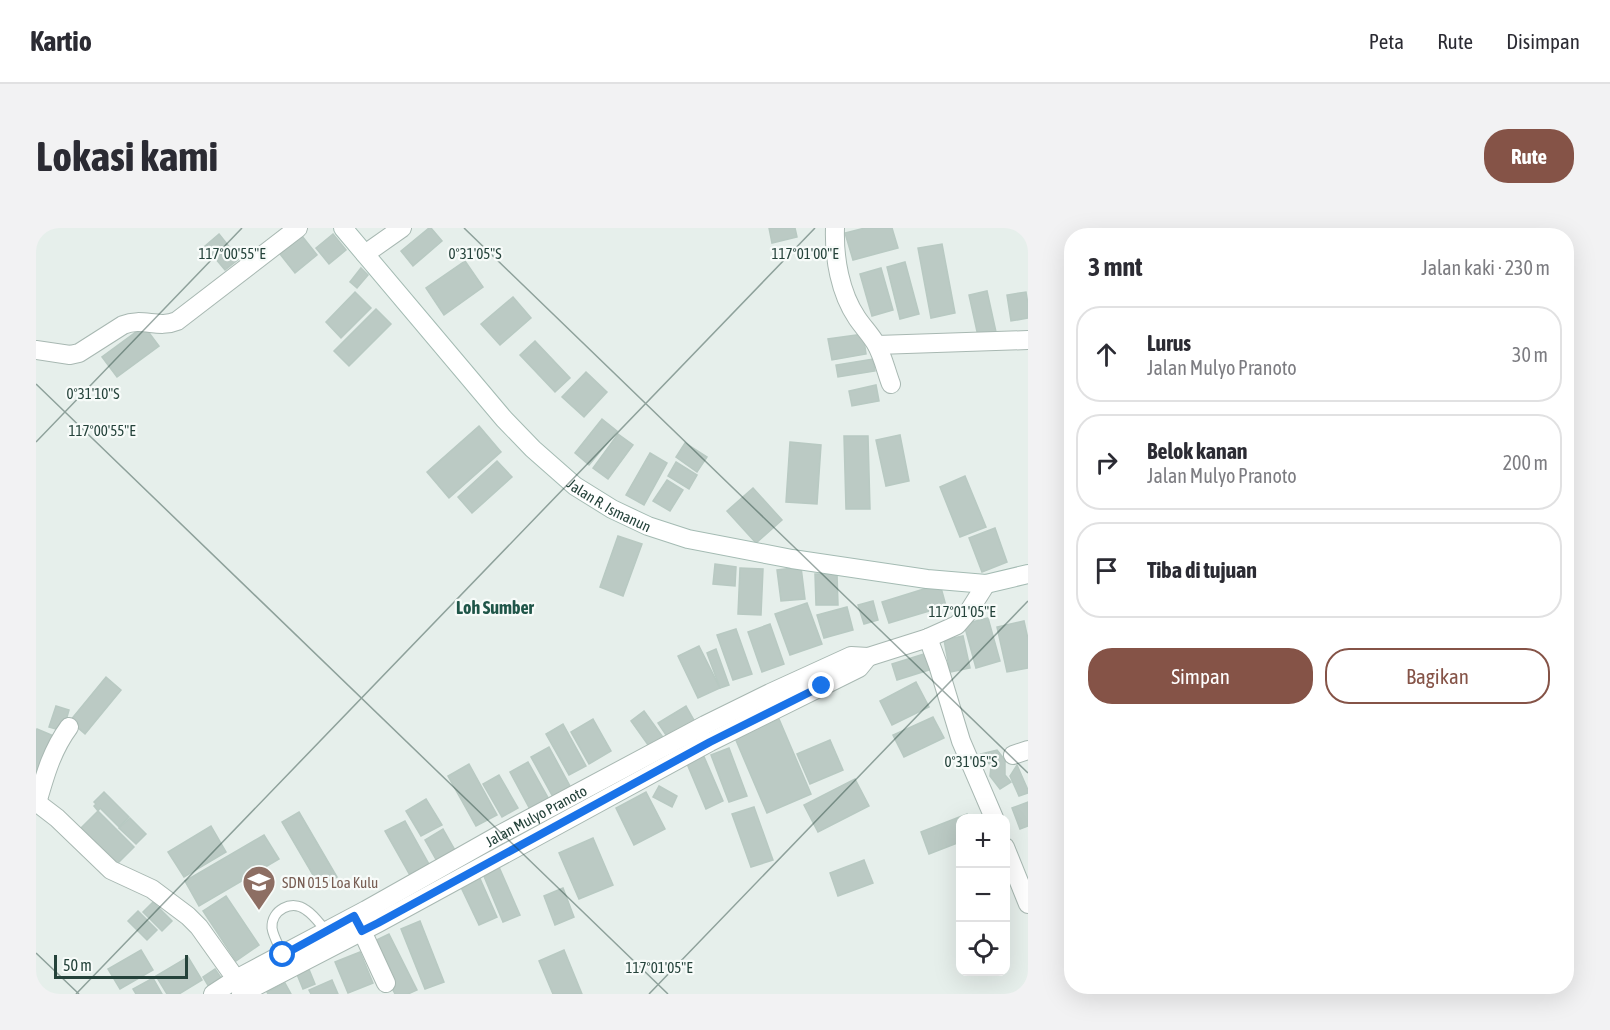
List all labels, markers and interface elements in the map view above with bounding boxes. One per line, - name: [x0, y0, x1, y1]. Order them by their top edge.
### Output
- text: Kartio: [30, 25, 92, 57]
- text: Peta: [1369, 29, 1404, 53]
- text: Rute: [1437, 29, 1473, 53]
- text: Disimpan: [1506, 29, 1580, 53]
- button: Rute: [1484, 129, 1574, 183]
- text: Lokasi kami: [36, 132, 218, 180]
- text: 117°00'55"E: [198, 245, 266, 262]
- text: 0°31'05"S: [448, 245, 502, 262]
- text: 117°01'00"E: [771, 245, 839, 262]
- text: 3 mnt: [1088, 252, 1143, 282]
- text: Jalan kaki · 230 m: [1421, 256, 1550, 279]
- text: Lurus: [1147, 330, 1191, 356]
- icon: ahead: [1090, 338, 1123, 371]
- text: 30 m: [1512, 343, 1548, 366]
- text: Jalan Mulyo Pranoto: [1147, 356, 1297, 379]
- text: 0°31'10"S: [66, 385, 120, 402]
- text: 117°00'55"E: [68, 422, 136, 439]
- text: Belok kanan: [1147, 438, 1248, 464]
- icon: right: [1090, 446, 1123, 479]
- text: 200 m: [1503, 451, 1548, 474]
- text: Jalan Mulyo Pranoto: [1147, 464, 1297, 487]
- street label: Jalan R. Ismanun: [564, 475, 654, 535]
- icon: arrive: [1090, 554, 1123, 587]
- text: Tiba di tujuan: [1147, 557, 1257, 583]
- district label: Loh Sumber: [456, 597, 535, 618]
- text: 117°01'05"E: [928, 603, 996, 620]
- button: Simpan: [1088, 648, 1313, 704]
- button: Bagikan: [1325, 648, 1550, 704]
- route end: [808, 672, 834, 698]
- text: 0°31'05"S: [944, 753, 998, 770]
- street label: Jalan Mulyo Pranoto: [482, 781, 589, 850]
- map controls: [956, 814, 1010, 976]
- button: +: [956, 814, 1010, 868]
- school or university icon: SDN 015 Loa Kulu: [241, 864, 277, 911]
- button: −: [956, 868, 1010, 922]
- place label: SDN 015 Loa Kulu: [282, 874, 378, 891]
- button: locate: [956, 922, 1010, 976]
- route start: [269, 941, 295, 967]
- scale bar: [54, 952, 188, 980]
- text: 50 m: [63, 956, 92, 974]
- text: 117°01'05"E: [625, 959, 693, 976]

